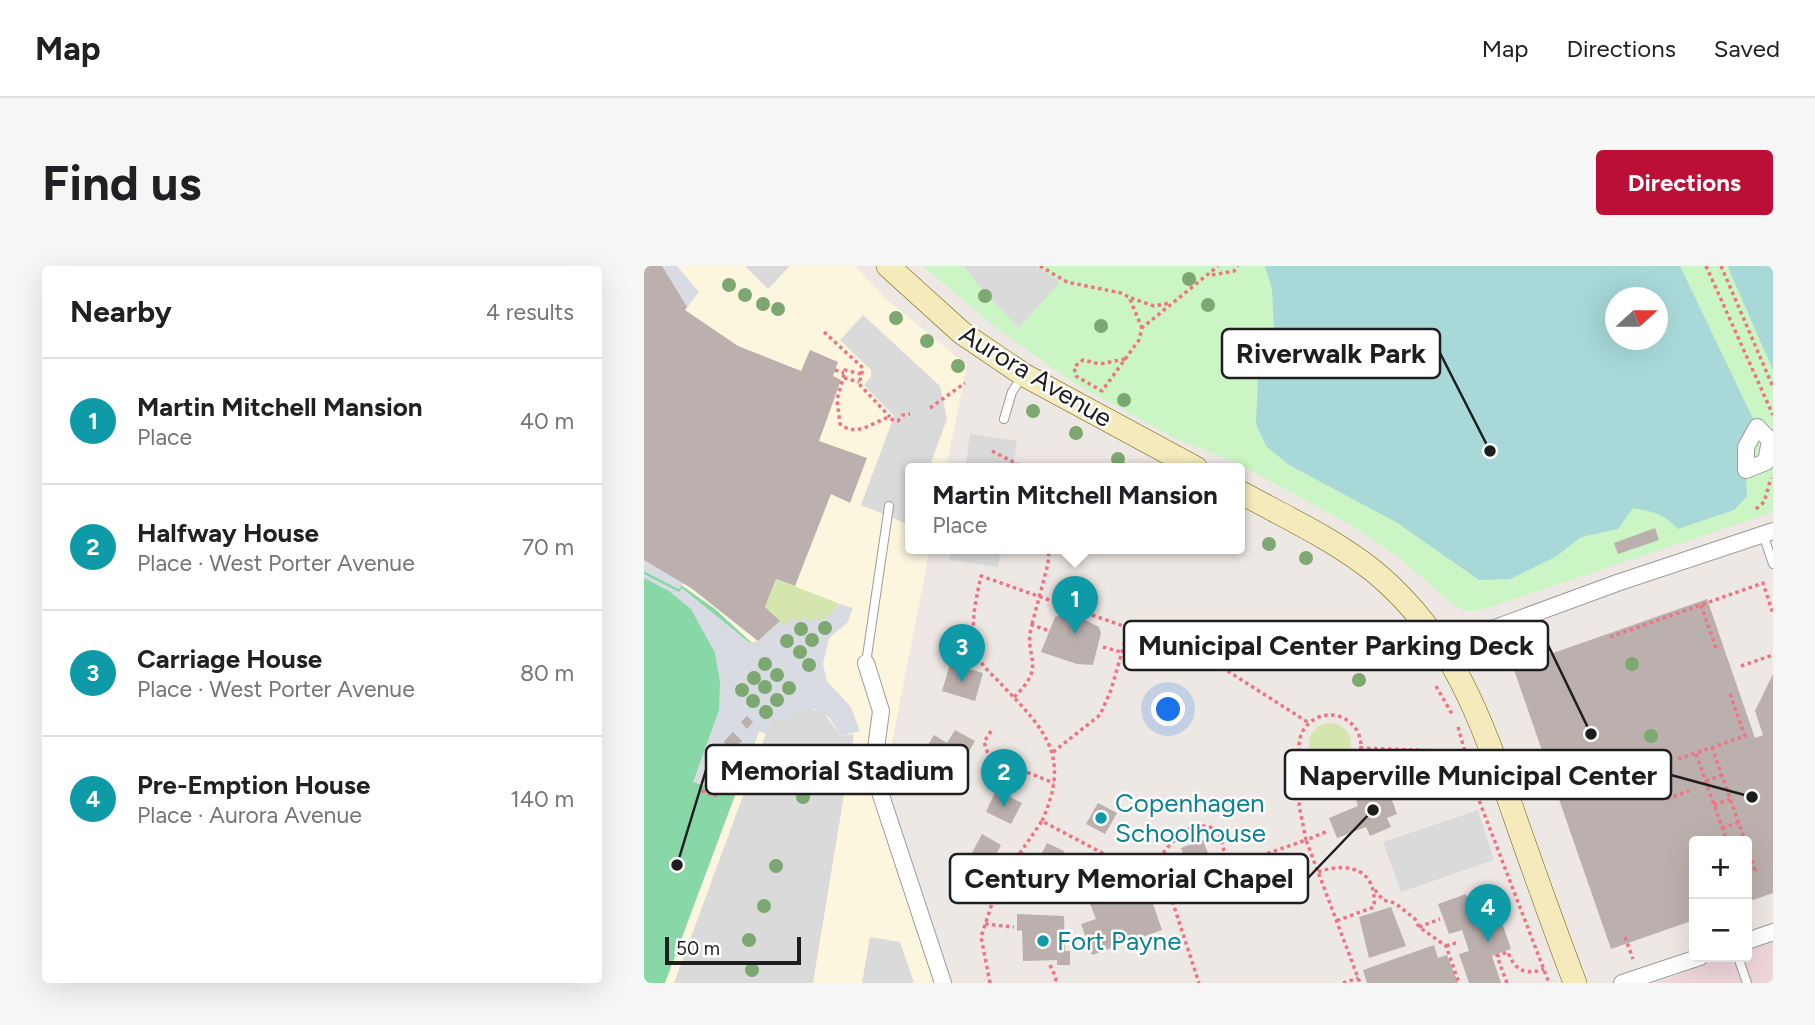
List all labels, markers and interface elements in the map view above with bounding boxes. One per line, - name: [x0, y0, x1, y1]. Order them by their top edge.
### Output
- text: Map: [35, 29, 101, 68]
- text: Map: [1482, 34, 1528, 63]
- text: Directions: [1566, 34, 1676, 63]
- text: Saved: [1714, 34, 1780, 63]
- button: Directions: [1596, 150, 1773, 215]
- text: Find us: [42, 153, 201, 212]
- north arrow: [1605, 287, 1668, 350]
- text: Nearby: [70, 293, 172, 330]
- text: 4 results: [486, 298, 574, 326]
- street label: Aurora Avenue: [954, 318, 1118, 434]
- callout: Riverwalk Park: [1222, 329, 1440, 378]
- text: Riverwalk Park: [1236, 336, 1426, 370]
- text: Martin Mitchell Mansion: [137, 391, 423, 423]
- text: 1: [88, 407, 98, 435]
- text: 40 m: [520, 407, 574, 435]
- text: Place: [137, 423, 192, 451]
- popup: [905, 463, 1245, 554]
- text: Martin Mitchell Mansion: [932, 479, 1218, 511]
- text: Place: [932, 511, 987, 539]
- text: Halfway House: [137, 517, 319, 549]
- text: 2: [86, 533, 100, 561]
- text: 70 m: [522, 533, 574, 561]
- text: Place · West Porter Avenue: [137, 549, 415, 577]
- pin: 1: [1052, 576, 1098, 634]
- callout: Municipal Center Parking Deck: [1124, 621, 1548, 670]
- pin: 3: [939, 624, 985, 682]
- text: Municipal Center Parking Deck: [1138, 628, 1534, 662]
- text: Carriage House: [137, 643, 322, 675]
- text: 3: [87, 659, 99, 687]
- text: 80 m: [520, 659, 574, 687]
- text: Place · West Porter Avenue: [137, 675, 415, 703]
- your location: [1151, 692, 1185, 726]
- callout: Memorial Stadium: [706, 745, 968, 794]
- pin: 2: [981, 749, 1027, 807]
- callout: Naperville Municipal Center: [1285, 750, 1671, 799]
- text: Memorial Stadium: [720, 753, 954, 787]
- text: Naperville Municipal Center: [1299, 758, 1658, 792]
- text: Pre-Emption House: [137, 769, 370, 801]
- text: 4: [86, 785, 100, 813]
- text: 140 m: [510, 785, 574, 813]
- place label: Copenhagen Schoolhouse: [1115, 787, 1266, 849]
- text: Place · Aurora Avenue: [137, 801, 362, 829]
- marker: Copenhagen Schoolhouse: [1093, 810, 1109, 826]
- map controls: [1689, 836, 1752, 962]
- button: +: [1689, 836, 1752, 899]
- callout: Century Memorial Chapel: [950, 854, 1308, 903]
- text: Century Memorial Chapel: [964, 861, 1294, 895]
- pin: 4: [1465, 884, 1511, 942]
- button: −: [1689, 899, 1752, 962]
- place label: Fort Payne: [1057, 925, 1181, 957]
- marker: Fort Payne: [1035, 933, 1051, 949]
- scale bar: [665, 934, 802, 966]
- text: 50 m: [676, 937, 720, 960]

